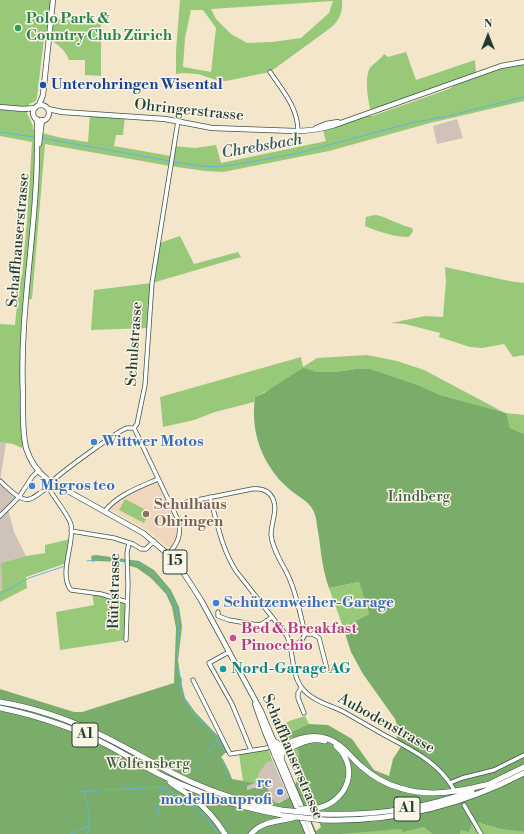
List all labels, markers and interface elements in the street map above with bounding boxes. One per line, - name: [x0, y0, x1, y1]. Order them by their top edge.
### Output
- place label: Polo Park & Country Club Zürich: [26, 10, 172, 45]
- north arrow: [468, 16, 508, 56]
- text: N: [484, 17, 492, 31]
- marker: Polo Park & Country Club Zürich: [13, 23, 23, 33]
- place label: Unterohringen Wisental: [51, 76, 223, 94]
- marker: Unterohringen Wisental: [38, 80, 48, 90]
- street label: Ohringerstrasse: [134, 96, 244, 126]
- water label: Chrebsbach: [220, 130, 304, 164]
- street label: Schaffhauserstrasse: [4, 172, 34, 308]
- street label: Schulstrasse: [123, 301, 147, 387]
- place label: Wittwer Motos: [102, 433, 204, 451]
- marker: Wittwer Motos: [89, 437, 99, 447]
- place label: Migros teo: [40, 477, 115, 495]
- marker: Migros teo: [27, 481, 37, 491]
- park label: Lindberg: [388, 488, 450, 506]
- place label: Schulhaus Ohringen: [154, 496, 227, 531]
- marker: Schulhaus Ohringen: [141, 509, 151, 519]
- road number: 15: [163, 550, 187, 574]
- street label: Rütistrasse: [105, 553, 125, 629]
- place label: Schützenweiher-Garage: [224, 594, 394, 612]
- marker: Schützenweiher-Garage: [211, 598, 221, 608]
- place label: Bed & Breakfast Pinocchio: [241, 620, 357, 655]
- marker: Bed & Breakfast Pinocchio: [228, 633, 238, 643]
- place label: Nord-Garage AG: [231, 660, 351, 678]
- marker: Nord-Garage AG: [218, 664, 228, 674]
- street label: Aubodenstrasse: [335, 690, 437, 758]
- street label: Schaffhauserstrasse: [257, 691, 327, 823]
- road number: A1: [72, 723, 98, 747]
- park label: Wolfensberg: [106, 755, 190, 773]
- place label: rc modellbauprofi: [161, 774, 272, 809]
- marker: rc modellbauprofi: [275, 787, 285, 797]
- road number: A1: [394, 797, 420, 821]

